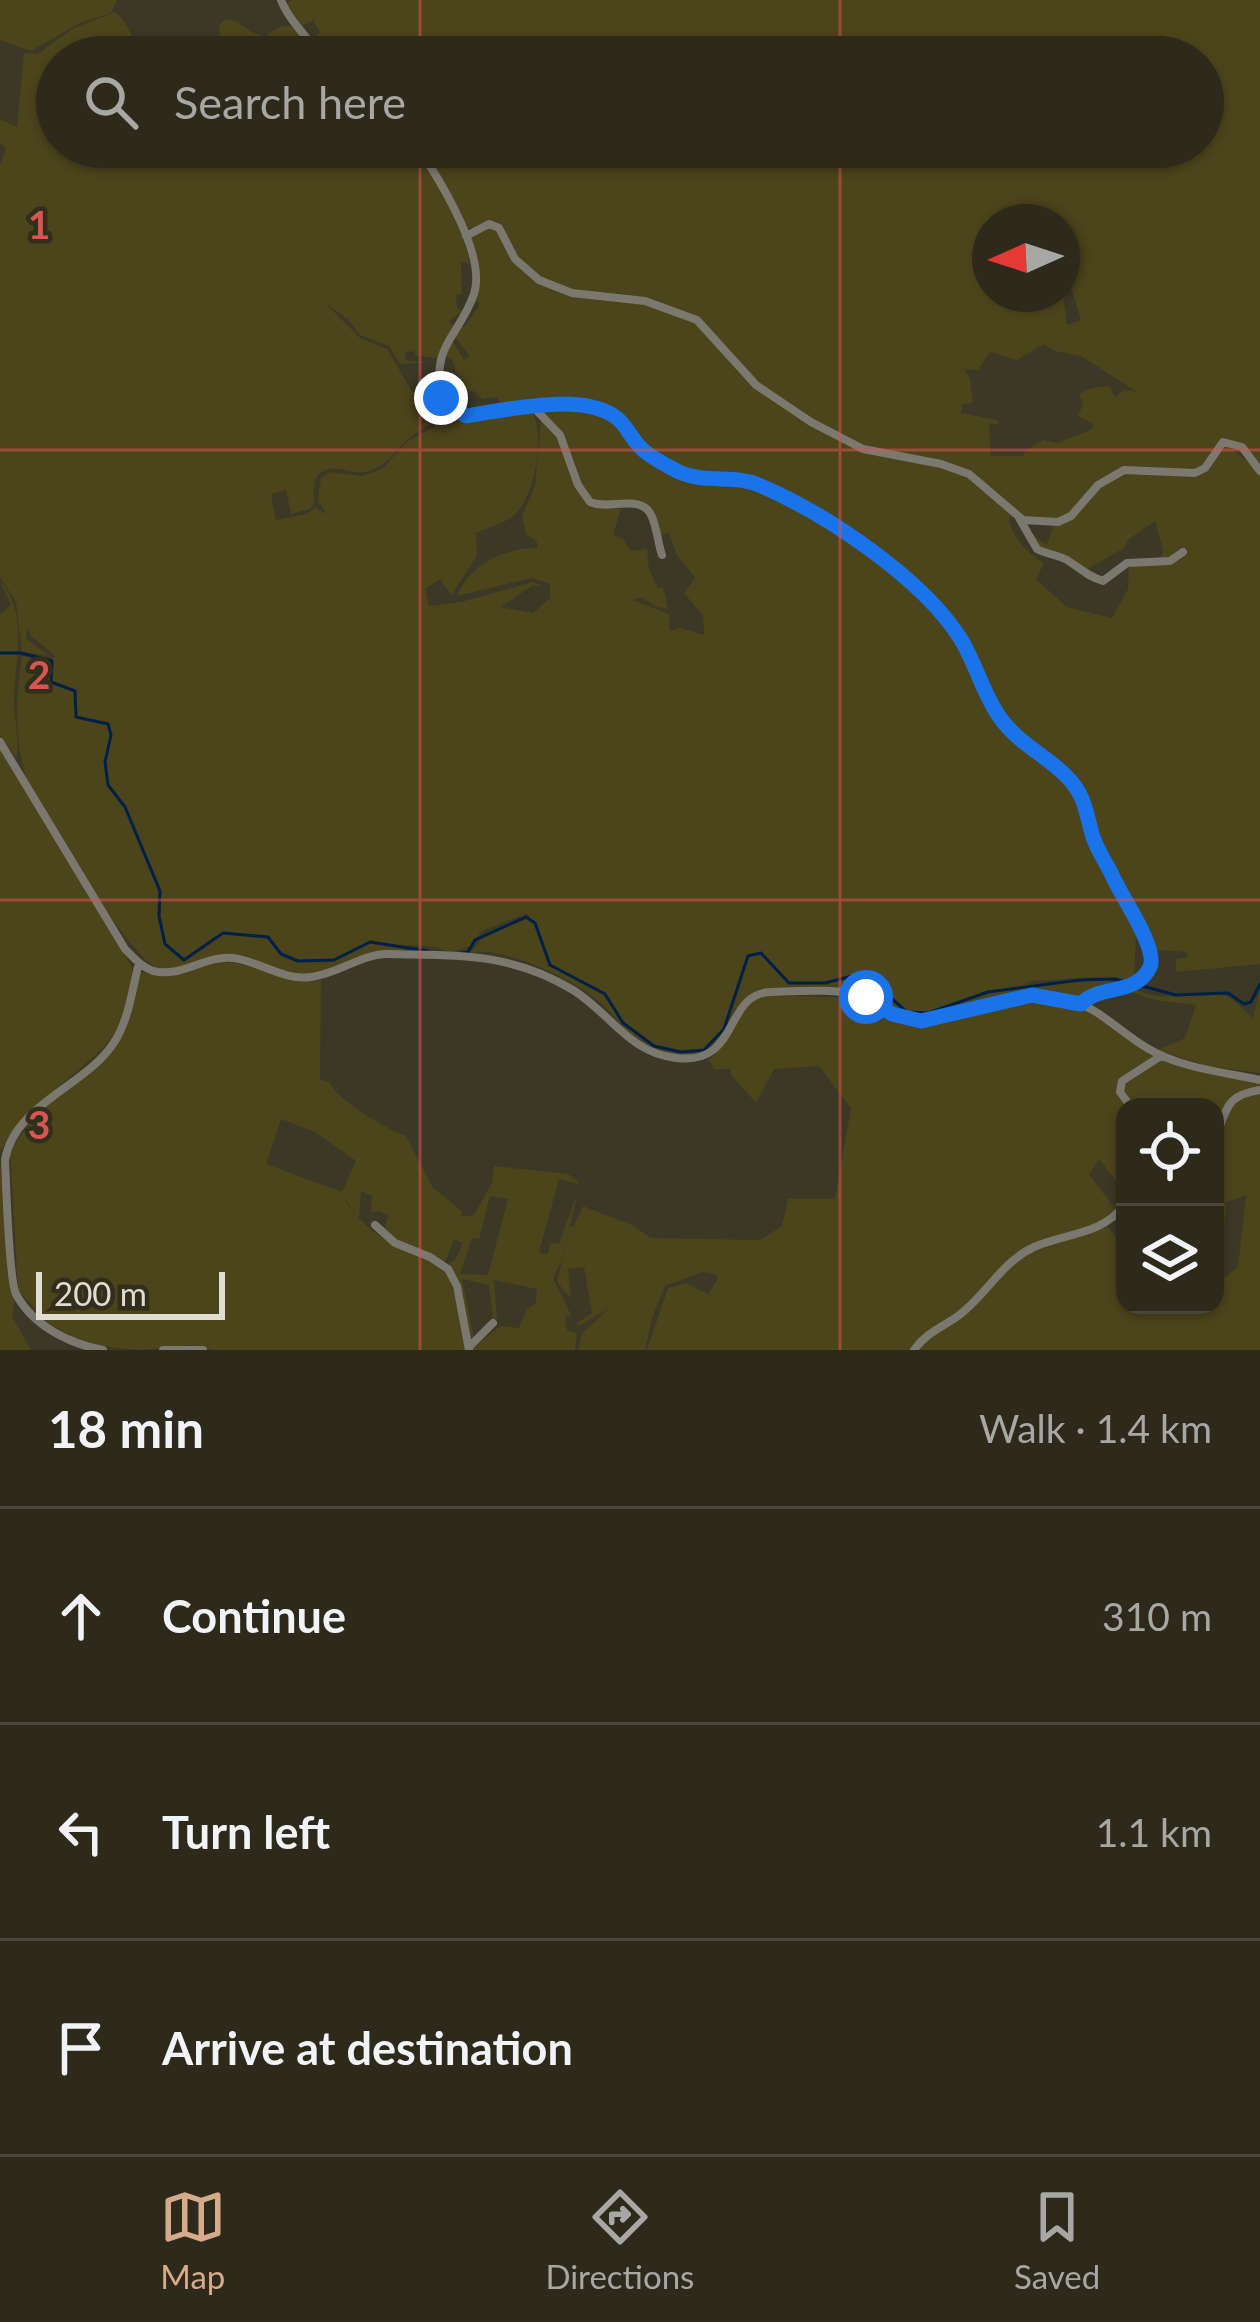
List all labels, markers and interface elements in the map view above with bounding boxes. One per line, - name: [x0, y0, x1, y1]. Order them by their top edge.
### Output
- search box: [36, 36, 1224, 168]
- icon: search: [78, 69, 144, 135]
- text: Search here: [174, 75, 406, 129]
- text: 1: [28, 201, 50, 247]
- north arrow: [972, 204, 1080, 312]
- route end: [414, 371, 468, 425]
- text: 2: [28, 651, 50, 697]
- route start: [839, 970, 893, 1024]
- map controls: [1116, 1098, 1224, 1314]
- button: locate: [1116, 1098, 1224, 1206]
- text: 3: [28, 1101, 50, 1147]
- button: layers: [1116, 1206, 1224, 1314]
- scale bar: [36, 1266, 225, 1319]
- text: 200 m: [54, 1273, 147, 1313]
- text: 18 min: [48, 1398, 204, 1459]
- text: Walk · 1.4 km: [979, 1405, 1212, 1451]
- icon: ahead: [48, 1583, 114, 1649]
- text: Continue: [162, 1589, 346, 1643]
- text: 310 m: [1102, 1593, 1212, 1639]
- icon: left: [48, 1799, 114, 1865]
- text: Turn left: [162, 1805, 330, 1859]
- text: 1.1 km: [1096, 1809, 1212, 1855]
- icon: arrive: [48, 2015, 114, 2081]
- text: Arrive at destination: [162, 2021, 573, 2075]
- tab: Map: [160, 2184, 226, 2296]
- tab: Directions: [545, 2184, 694, 2296]
- tab: Saved: [1014, 2184, 1100, 2296]

